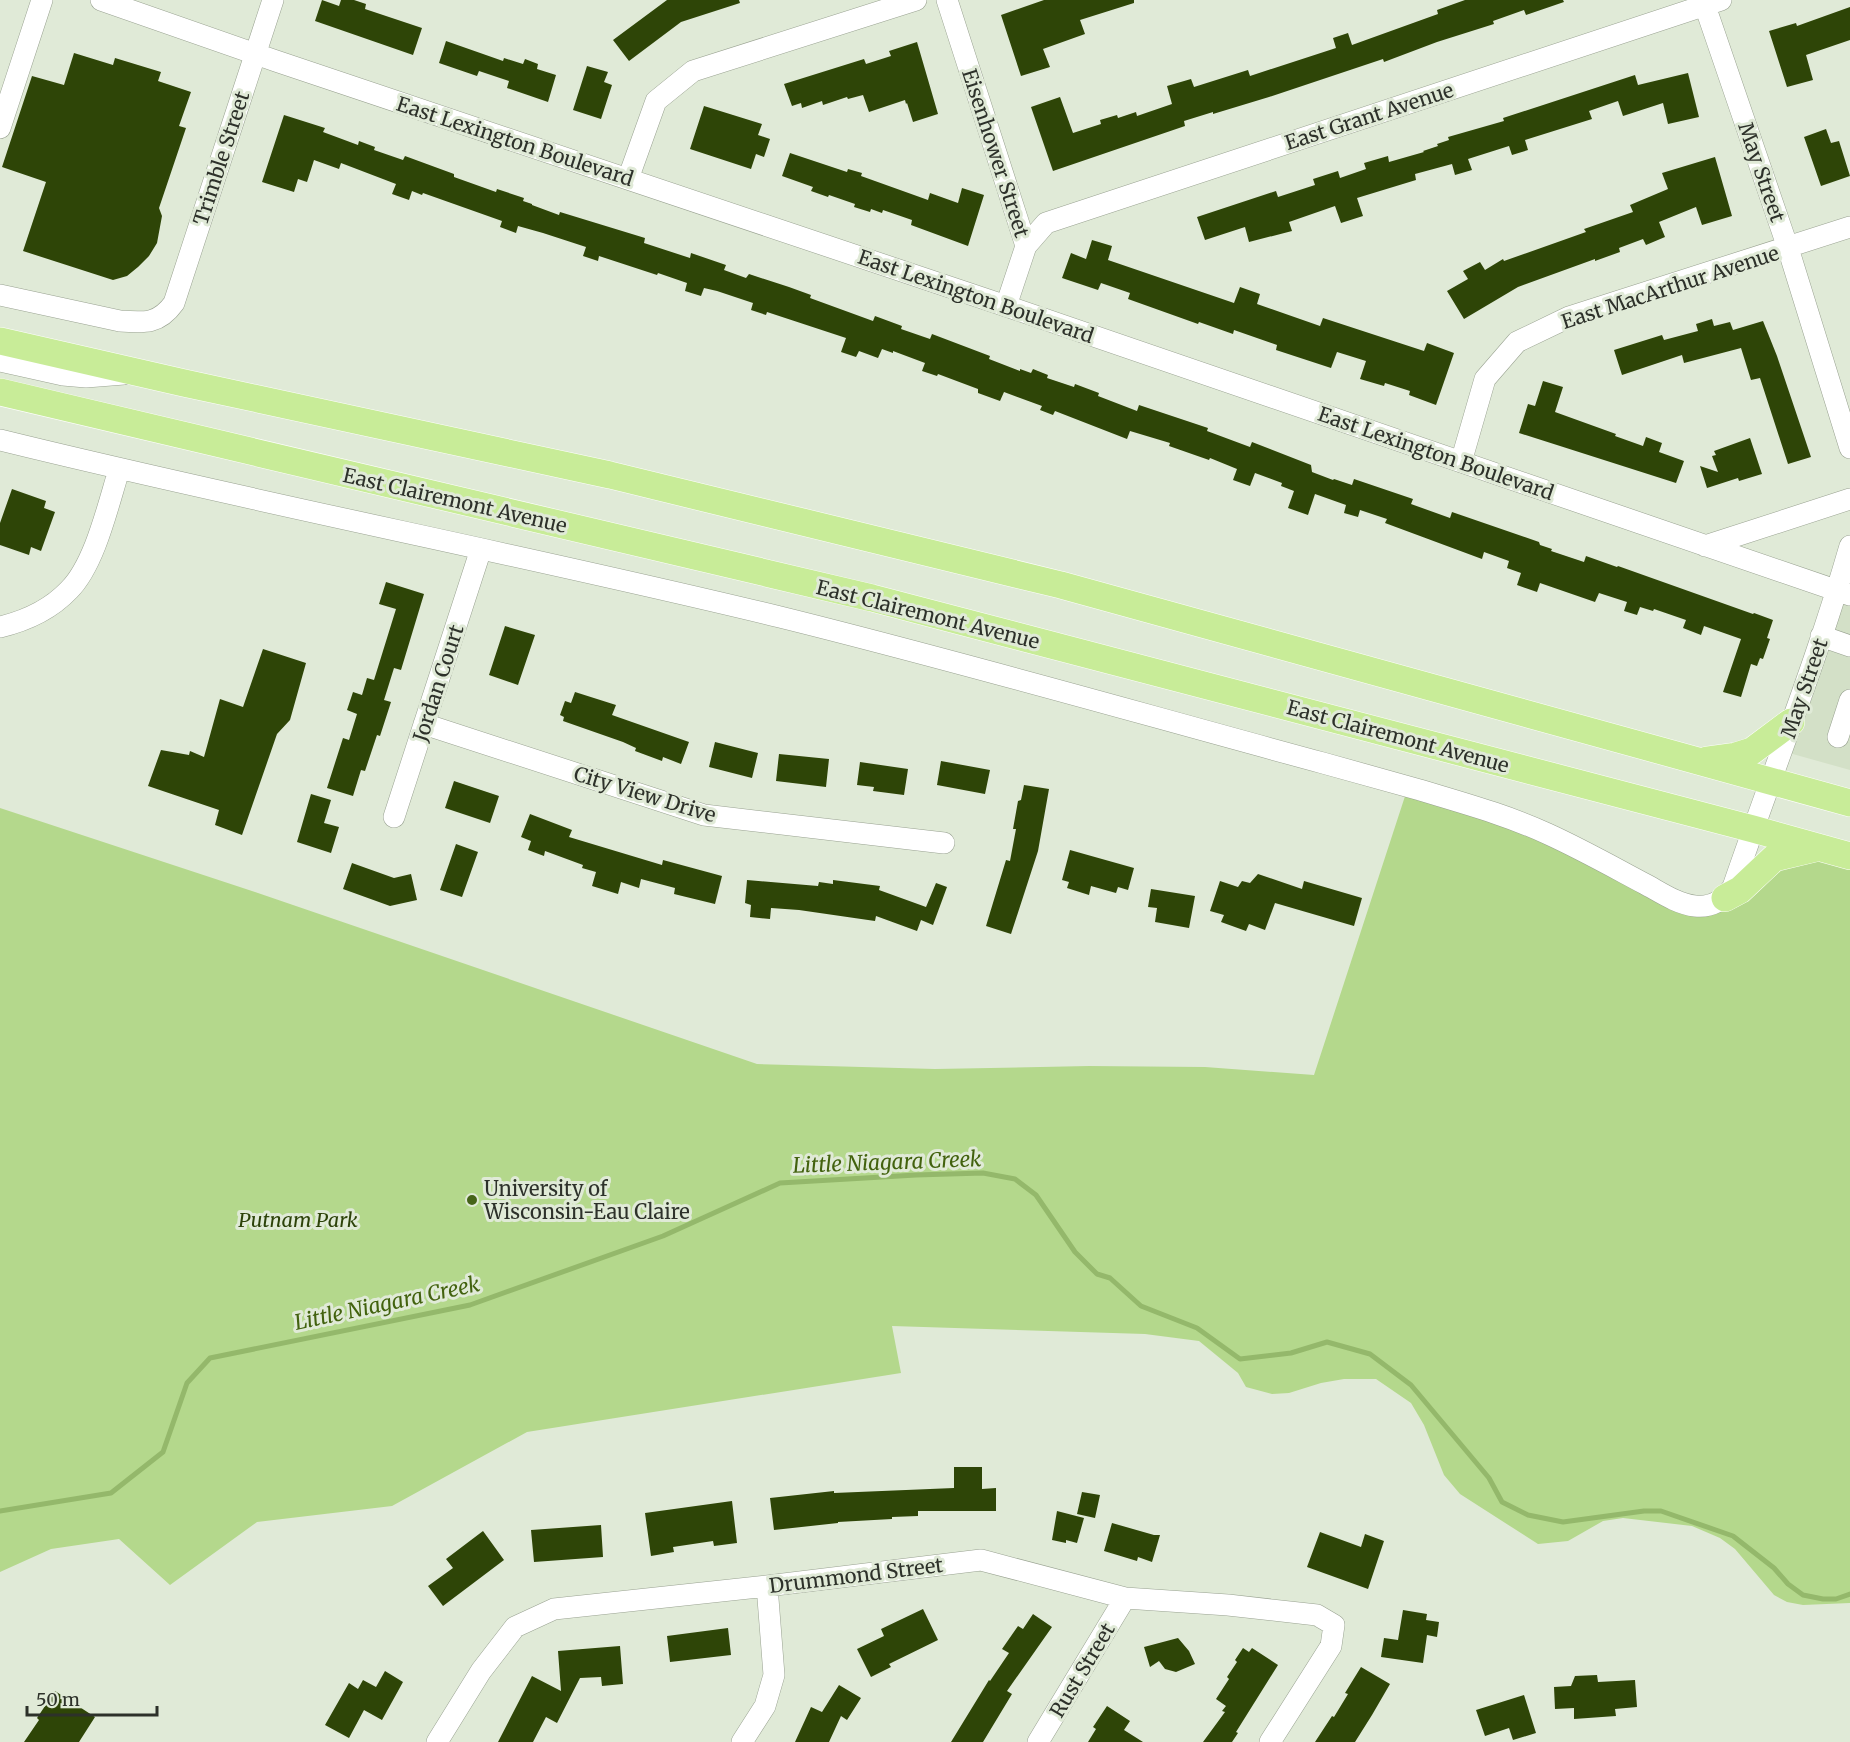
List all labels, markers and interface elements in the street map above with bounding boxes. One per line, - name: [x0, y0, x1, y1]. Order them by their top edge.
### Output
- street label: Eisenhower Street: [957, 66, 1035, 241]
- street label: East Grant Avenue: [1282, 77, 1456, 155]
- street label: Trimble Street: [188, 88, 254, 228]
- street label: East Lexington Boulevard: [393, 91, 637, 191]
- street label: May Street: [1733, 119, 1791, 225]
- street label: East MacArthur Avenue: [1558, 240, 1782, 334]
- street label: East Lexington Boulevard: [855, 244, 1097, 348]
- street label: East Lexington Boulevard: [1315, 401, 1557, 505]
- street label: East Clairemont Avenue: [341, 462, 569, 538]
- street label: East Clairemont Avenue: [814, 574, 1042, 654]
- street label: Jordan Court: [407, 621, 469, 746]
- street label: May Street: [1775, 635, 1833, 741]
- street label: East Clairemont Avenue: [1284, 694, 1512, 778]
- street label: City View Drive: [571, 761, 719, 827]
- water label: Little Niagara Creek: [792, 1145, 982, 1179]
- place label: University of Wisconsin-Eau Claire: [483, 1176, 690, 1224]
- marker: University of Wisconsin-Eau Claire: [465, 1193, 479, 1207]
- park label: Putnam Park: [238, 1207, 358, 1232]
- water label: Little Niagara Creek: [292, 1270, 483, 1336]
- street label: Drummond Street: [768, 1552, 945, 1598]
- street label: Rust Street: [1044, 1618, 1120, 1722]
- scale bar: [27, 1679, 158, 1717]
- text: 50 m: [36, 1688, 80, 1711]

